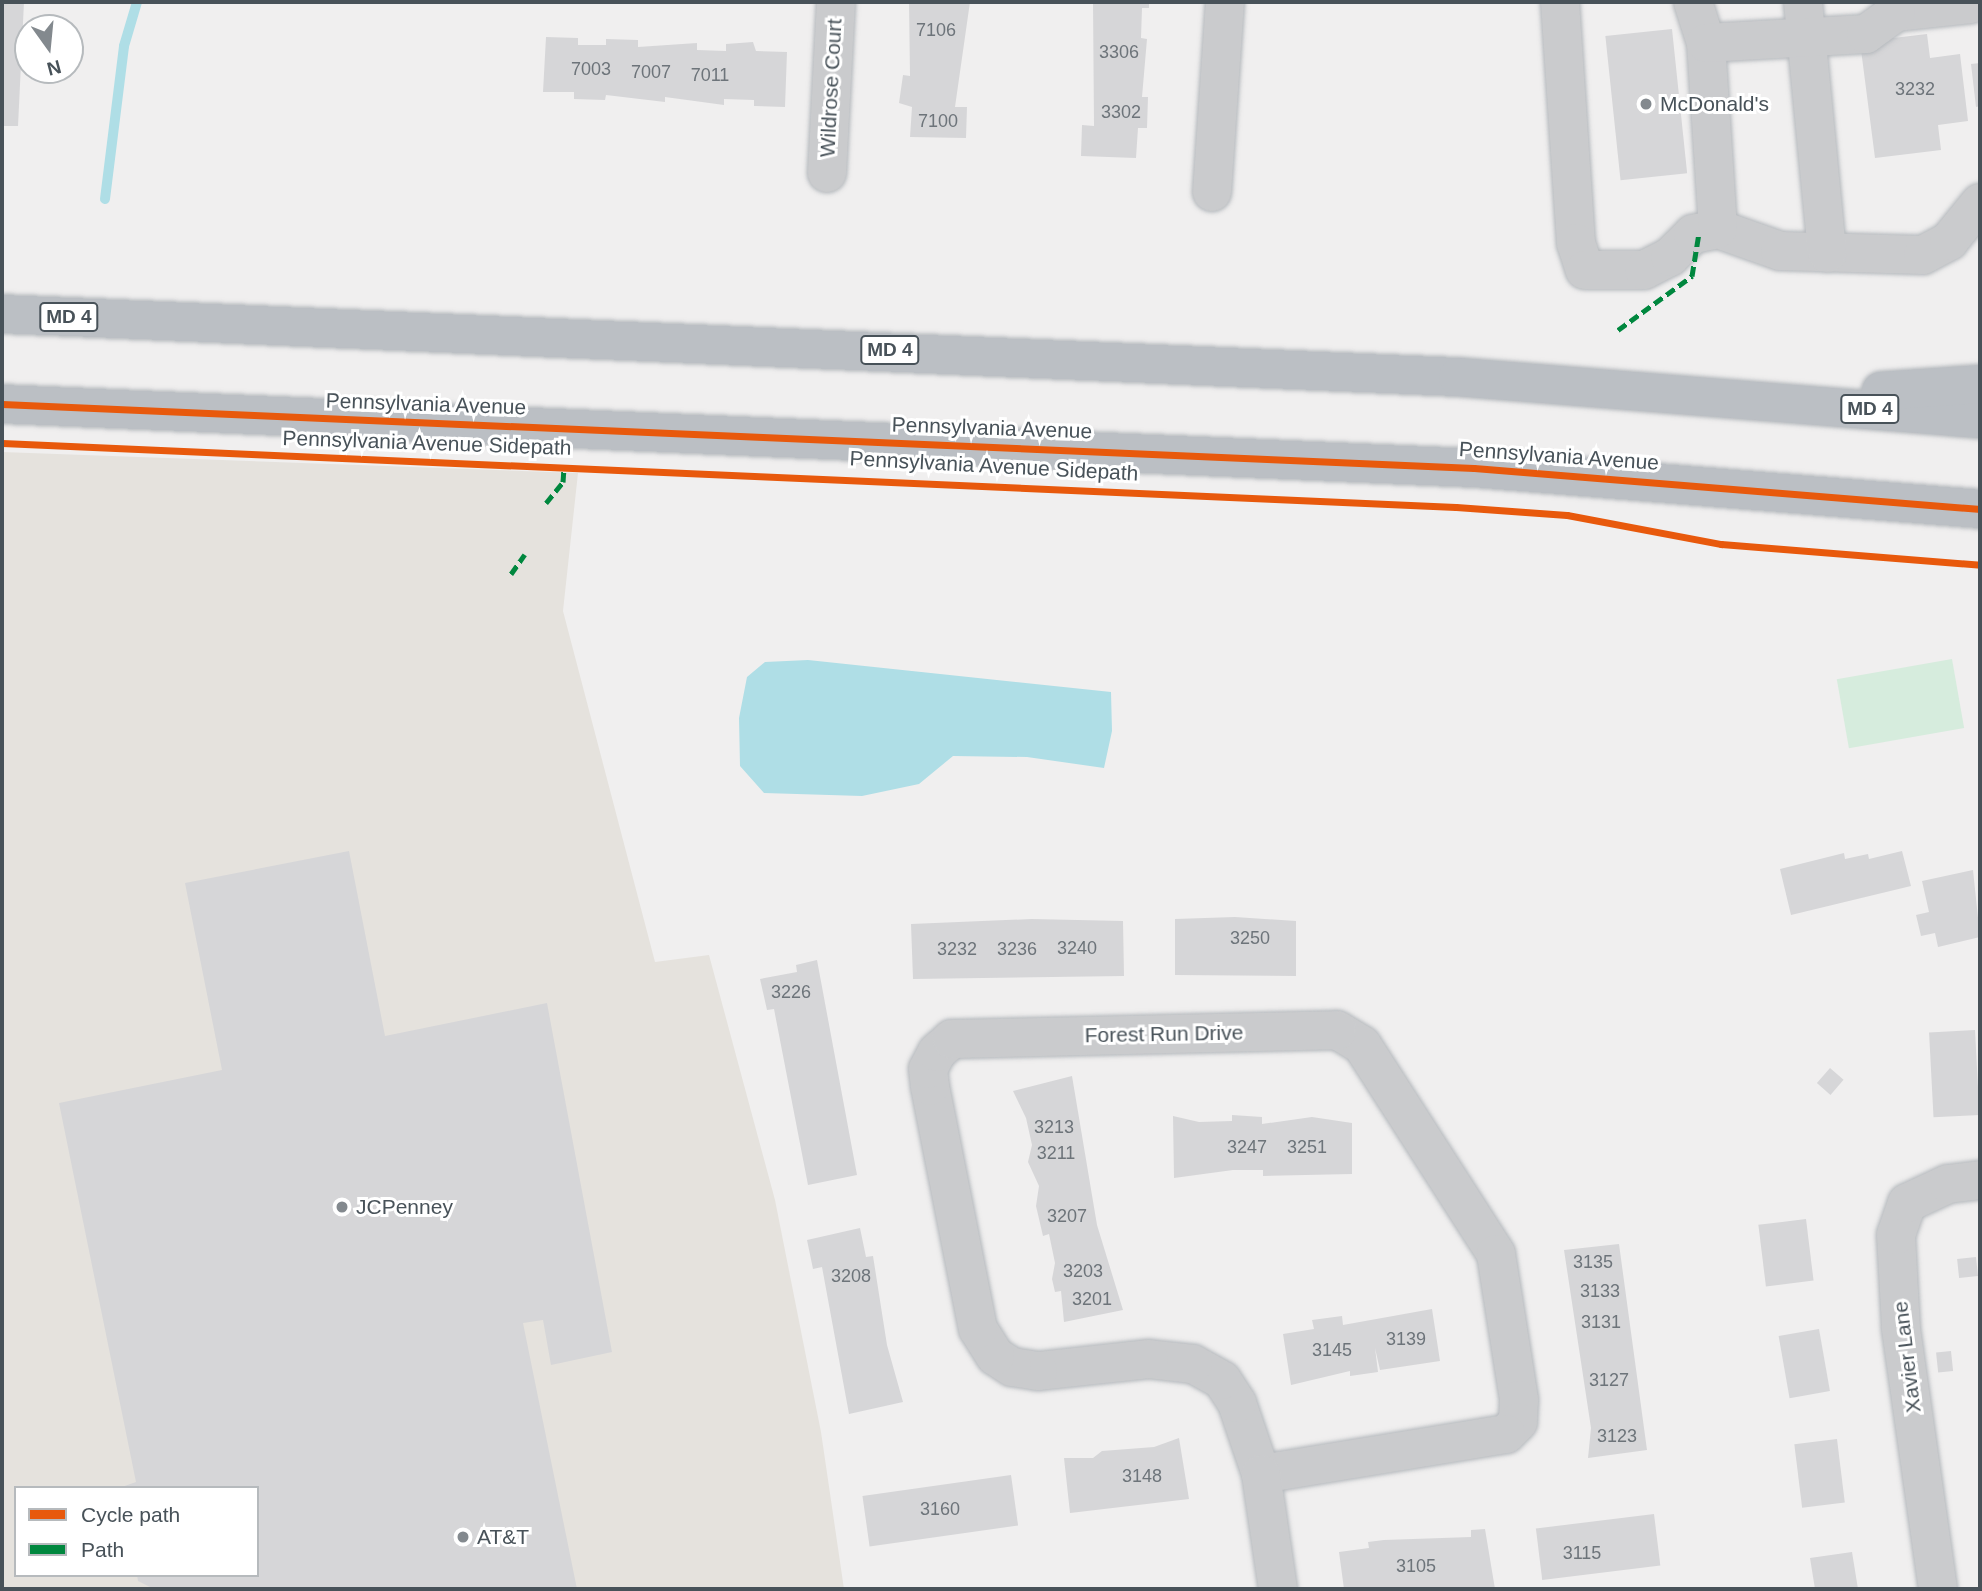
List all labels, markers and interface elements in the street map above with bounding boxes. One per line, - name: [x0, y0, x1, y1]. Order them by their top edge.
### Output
- north arrow: [14, 14, 84, 84]
- street label: Wildrose Court: [815, 18, 847, 158]
- house number: 7106: [916, 19, 956, 41]
- house number: 3306: [1099, 41, 1139, 63]
- text: N: [45, 56, 63, 80]
- house number: 7003: [571, 58, 611, 80]
- house number: 7007: [631, 61, 671, 83]
- house number: 7011: [691, 64, 729, 86]
- house number: 3232: [1895, 78, 1935, 100]
- place label: McDonald's: [1660, 91, 1769, 117]
- marker: McDonald's: [1638, 96, 1654, 112]
- house number: 3302: [1101, 101, 1141, 123]
- house number: 7100: [918, 110, 958, 132]
- road number: MD 4: [39, 302, 99, 332]
- road number: MD 4: [860, 334, 920, 366]
- street label: Pennsylvania Avenue: [325, 388, 527, 420]
- road number: MD 4: [1840, 394, 1900, 424]
- street label: Pennsylvania Avenue: [891, 412, 1093, 444]
- street label: Pennsylvania Avenue Sidepath: [281, 425, 573, 461]
- street label: Pennsylvania Avenue: [1458, 436, 1660, 476]
- street label: Pennsylvania Avenue Sidepath: [848, 446, 1140, 486]
- house number: 3250: [1230, 927, 1270, 949]
- house number: 3240: [1057, 937, 1097, 959]
- house number: 3232: [937, 938, 977, 960]
- house number: 3236: [997, 938, 1037, 960]
- house number: 3226: [771, 981, 811, 1003]
- street label: Forest Run Drive: [1084, 1020, 1244, 1048]
- house number: 3213: [1034, 1116, 1074, 1138]
- house number: 3247: [1227, 1136, 1267, 1158]
- house number: 3251: [1287, 1136, 1327, 1158]
- house number: 3211: [1037, 1142, 1075, 1164]
- place label: JCPenney: [356, 1194, 453, 1220]
- marker: JCPenney: [334, 1199, 350, 1215]
- house number: 3207: [1047, 1205, 1087, 1227]
- house number: 3135: [1573, 1251, 1613, 1273]
- house number: 3203: [1063, 1260, 1103, 1282]
- house number: 3208: [831, 1265, 871, 1287]
- house number: 3133: [1580, 1280, 1620, 1302]
- house number: 3201: [1072, 1288, 1112, 1310]
- street label: Xavier Lane: [1888, 1300, 1926, 1414]
- house number: 3131: [1581, 1311, 1621, 1333]
- house number: 3139: [1386, 1328, 1426, 1350]
- house number: 3145: [1312, 1339, 1352, 1361]
- house number: 3127: [1589, 1369, 1629, 1391]
- house number: 3123: [1597, 1425, 1637, 1447]
- house number: 3148: [1122, 1465, 1162, 1487]
- legend: [14, 1486, 259, 1577]
- house number: 3160: [920, 1498, 960, 1520]
- text: Cycle path: [81, 1503, 180, 1526]
- place label: AT&T: [477, 1524, 529, 1550]
- marker: AT&T: [455, 1529, 471, 1545]
- text: Path: [81, 1538, 124, 1561]
- house number: 3115: [1563, 1542, 1601, 1564]
- house number: 3105: [1396, 1555, 1436, 1577]

